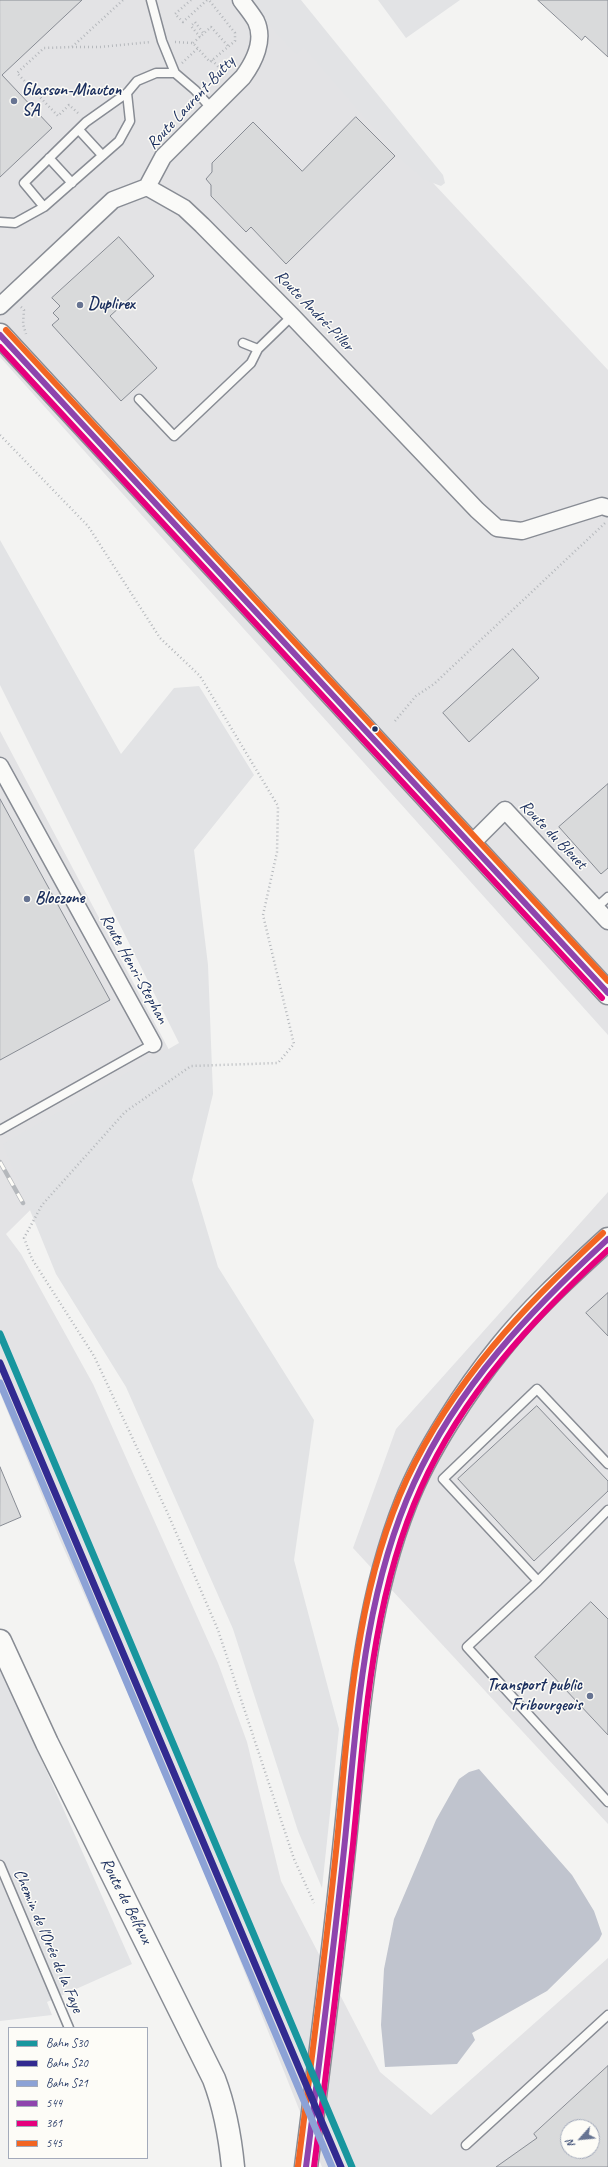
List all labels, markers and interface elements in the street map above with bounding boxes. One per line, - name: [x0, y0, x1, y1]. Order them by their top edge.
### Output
- street label: Route Laurent-Butty: [143, 52, 239, 154]
- place label: Glasson-Miauton SA: [22, 81, 121, 121]
- marker: Glasson-Miauton SA: [9, 96, 19, 106]
- street label: Route André-Piller: [270, 266, 358, 356]
- place label: Duplirex: [88, 295, 135, 315]
- marker: Duplirex: [75, 300, 85, 310]
- unlabelled marker: [370, 724, 380, 734]
- street label: Route du Bleuet: [515, 796, 591, 874]
- place label: Bloczone: [35, 889, 84, 909]
- marker: Bloczone: [22, 894, 32, 904]
- street label: Route Henri-Stephan: [95, 910, 173, 1028]
- place label: Transport public Fribourgeois: [487, 1676, 582, 1716]
- marker: Transport public Fribourgeois: [585, 1691, 595, 1701]
- street label: Route de Belfaux: [96, 1854, 156, 1948]
- street label: Chemin de l'Orée de la Faye: [9, 1866, 87, 2016]
- legend: [8, 2027, 148, 2159]
- text: Bahn S30: [46, 2035, 88, 2051]
- text: Bahn S20: [46, 2055, 88, 2071]
- text: Bahn S21: [46, 2075, 88, 2091]
- text: 544: [46, 2095, 62, 2111]
- text: 361: [46, 2115, 62, 2131]
- north arrow: [560, 2119, 600, 2159]
- text: 545: [46, 2135, 62, 2151]
- text: N: [562, 2138, 578, 2150]

